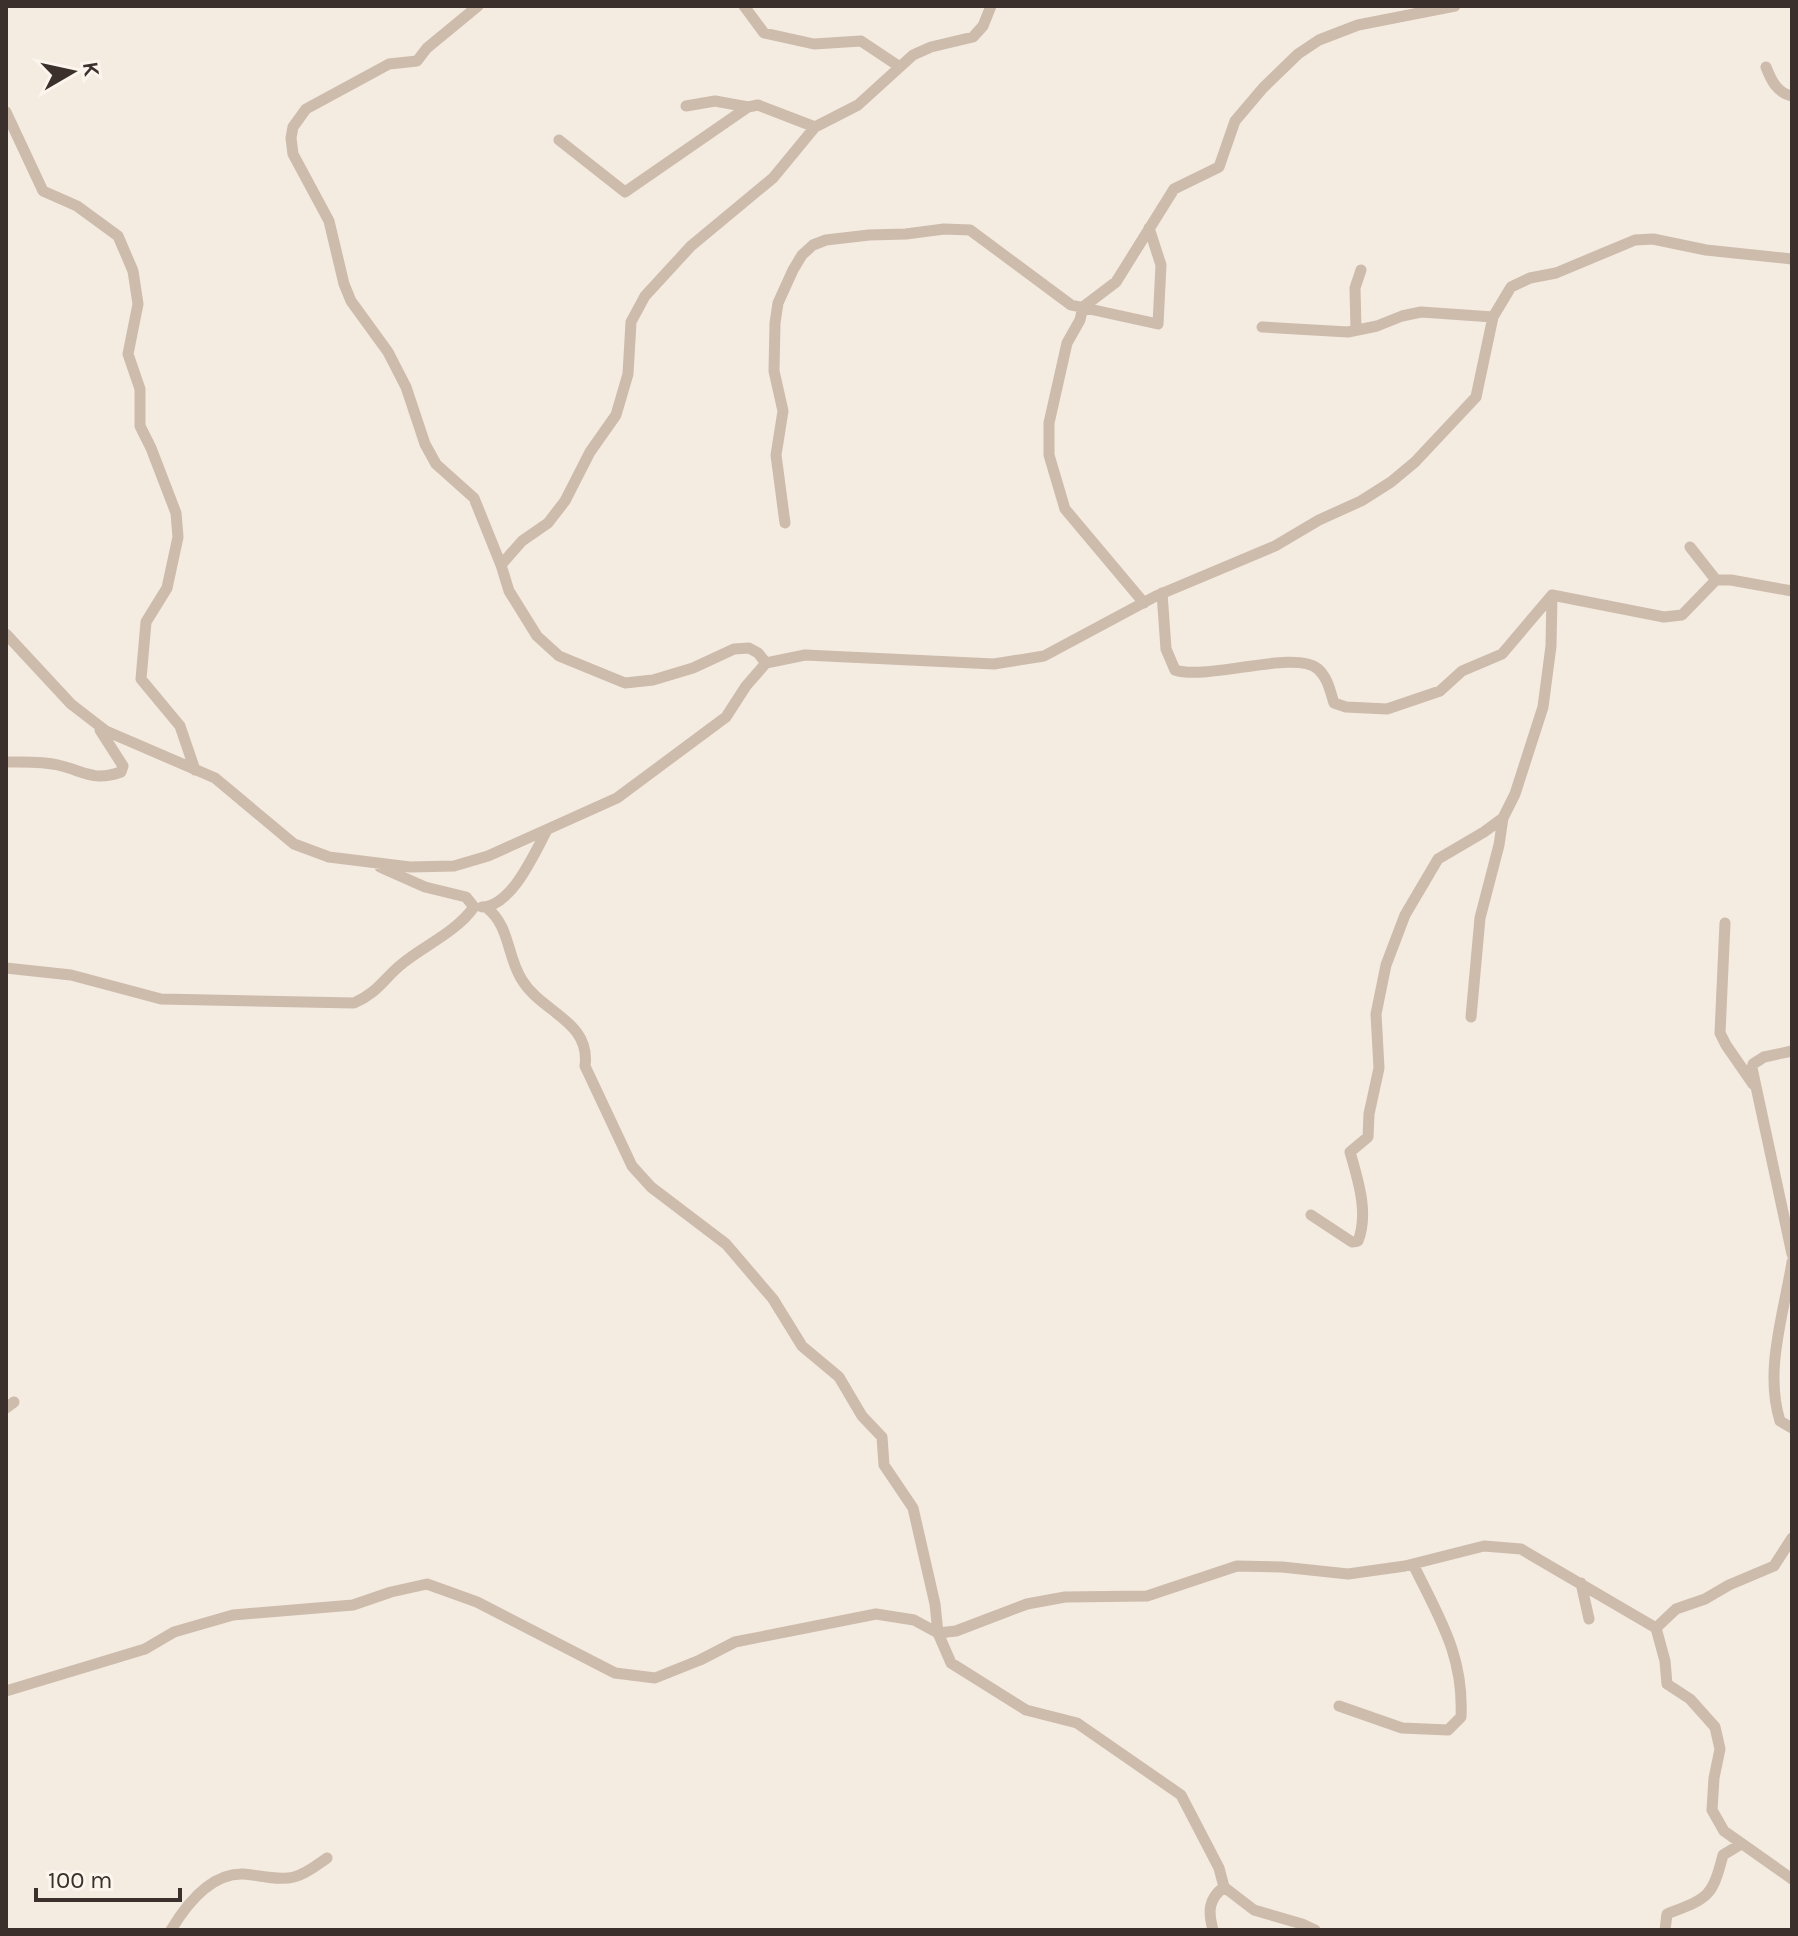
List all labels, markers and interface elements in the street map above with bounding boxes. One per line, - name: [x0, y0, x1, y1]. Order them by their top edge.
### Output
- north arrow: [32, 32, 112, 112]
- text: K: [77, 60, 105, 79]
- scale bar: [36, 1852, 180, 1902]
- text: 100 m: [48, 1866, 113, 1894]

